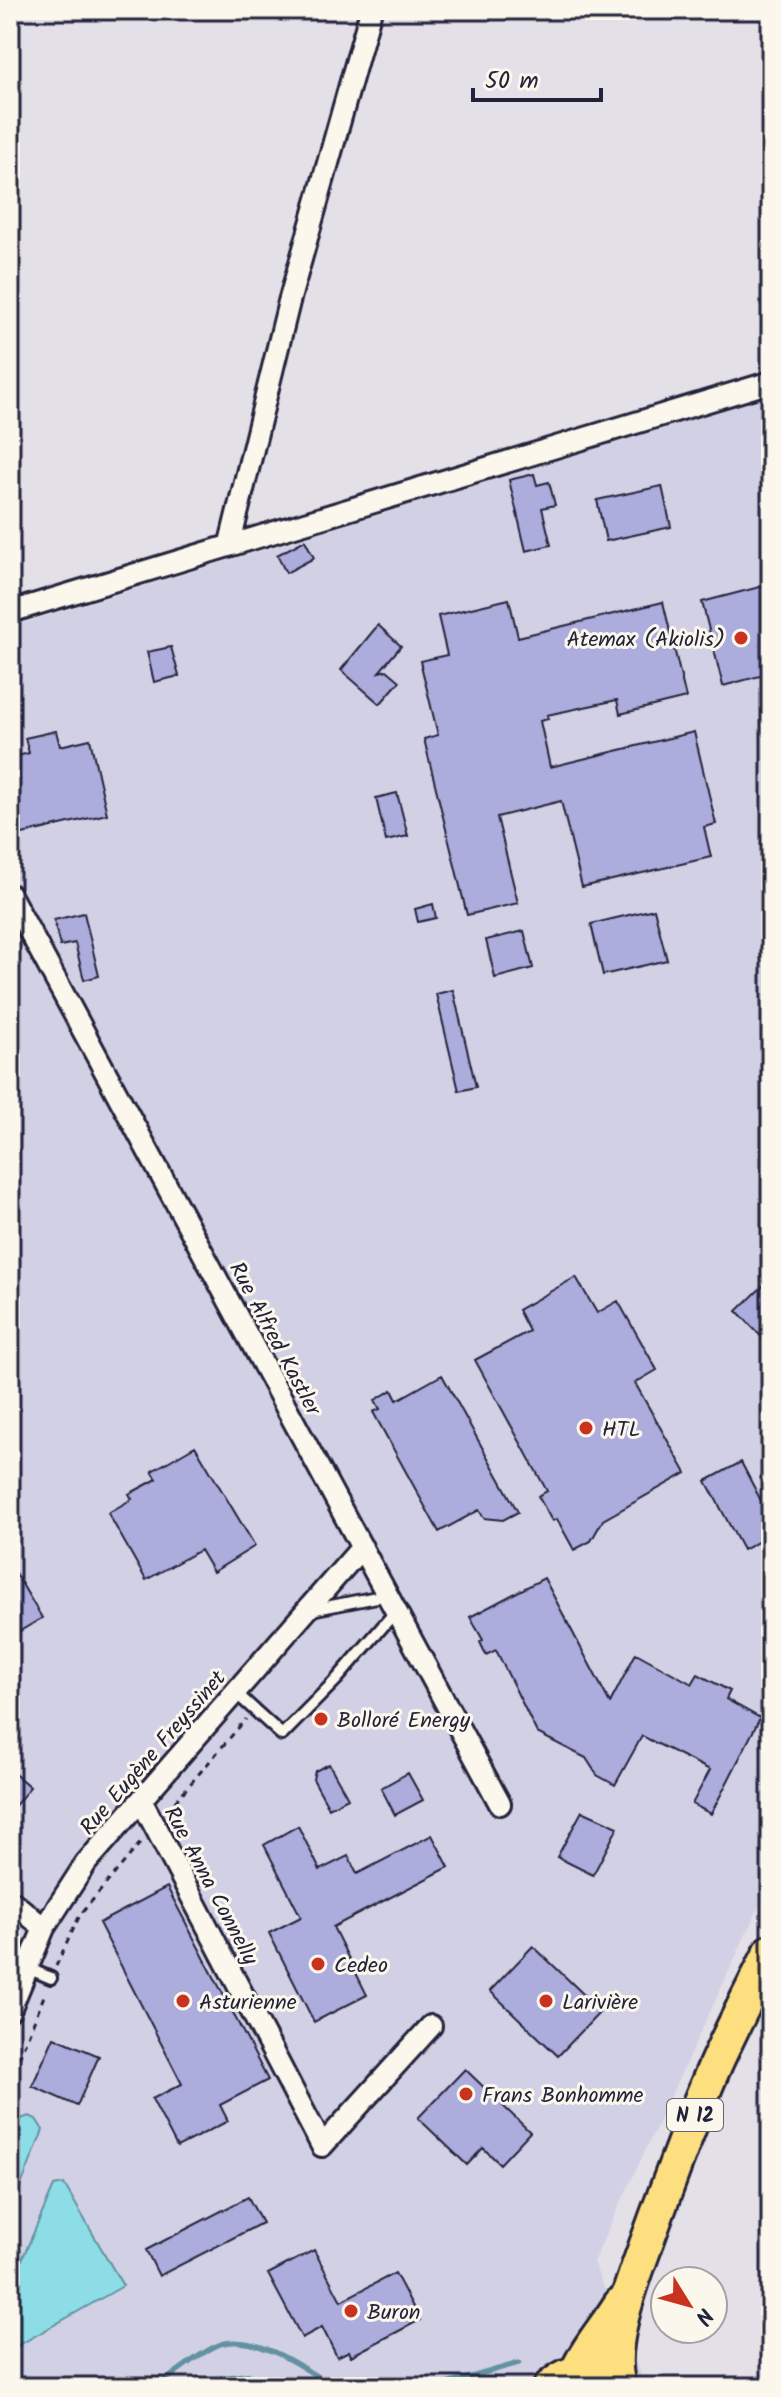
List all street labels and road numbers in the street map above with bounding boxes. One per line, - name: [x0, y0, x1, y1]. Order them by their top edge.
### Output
- street label: Rue Alfred Kastler: [218, 1256, 330, 1424]
- street label: Rue Eugène Freyssinet: [72, 1663, 236, 1844]
- street label: Rue Anna Connelly: [153, 1800, 267, 1973]
- road number: N 12: [667, 2099, 723, 2131]

